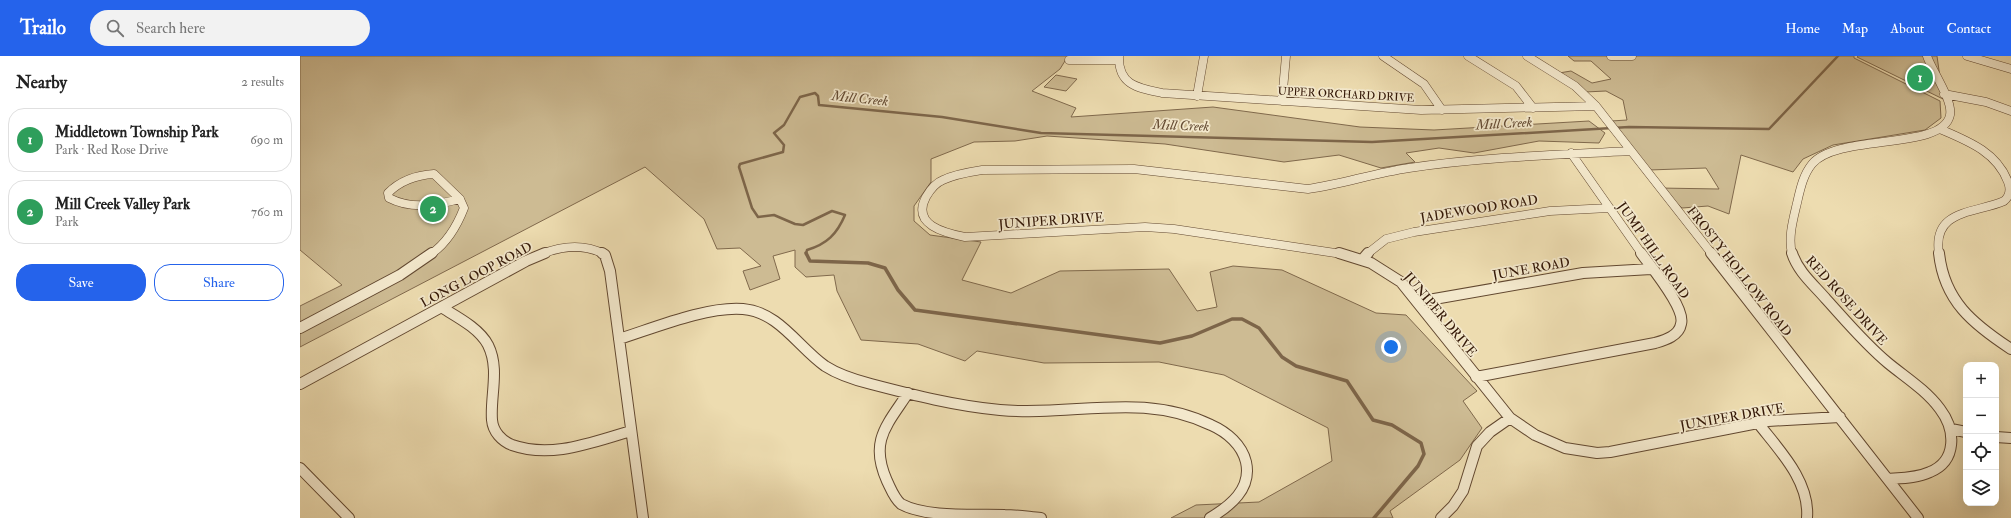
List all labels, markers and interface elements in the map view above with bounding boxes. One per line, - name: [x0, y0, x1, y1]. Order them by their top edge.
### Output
- search box: [90, 10, 370, 46]
- text: Trailo: [20, 16, 66, 40]
- icon: search: [104, 17, 126, 39]
- text: Search here: [136, 19, 205, 38]
- text: Home: [1785, 20, 1820, 37]
- text: Map: [1842, 20, 1868, 37]
- text: About: [1890, 20, 1924, 37]
- text: Contact: [1946, 20, 1991, 37]
- pin: 1: [1907, 63, 1933, 93]
- text: Nearby: [16, 72, 67, 93]
- text: 2 results: [241, 74, 284, 90]
- street label: UPPER ORCHARD DRIVE: [1277, 84, 1415, 105]
- water label: Mill Creek: [830, 87, 889, 110]
- water label: Mill Creek: [1474, 114, 1533, 134]
- water label: Mill Creek: [1151, 116, 1210, 135]
- text: Middletown Township Park: [55, 123, 219, 142]
- text: 1: [28, 132, 32, 148]
- text: 690 m: [250, 132, 283, 148]
- text: Park · Red Rose Drive: [55, 142, 168, 158]
- street label: JADEWOOD ROAD: [1418, 192, 1539, 226]
- pin: 2: [420, 194, 446, 224]
- text: Mill Creek Valley Park: [55, 195, 190, 214]
- street label: JUMP HILL ROAD: [1613, 198, 1693, 302]
- street label: FROSTY HOLLOW ROAD: [1683, 203, 1795, 340]
- text: 2: [27, 204, 33, 220]
- text: 760 m: [251, 204, 283, 220]
- street label: JUNIPER DRIVE: [997, 209, 1104, 233]
- text: Park: [55, 214, 79, 230]
- street label: LONG LOOP ROAD: [418, 239, 535, 311]
- street label: RED ROSE DRIVE: [1802, 253, 1890, 349]
- street label: JUNE ROAD: [1490, 254, 1571, 284]
- button: Save: [16, 264, 146, 301]
- button: Share: [154, 264, 284, 301]
- street label: JUNIPER DRIVE: [1400, 268, 1480, 360]
- your location: [1381, 337, 1401, 357]
- map controls: [1963, 362, 1999, 506]
- button: +: [1963, 362, 1999, 398]
- button: −: [1963, 398, 1999, 434]
- street label: JUNIPER DRIVE: [1678, 400, 1786, 434]
- button: locate: [1963, 434, 1999, 470]
- button: layers: [1963, 470, 1999, 506]

